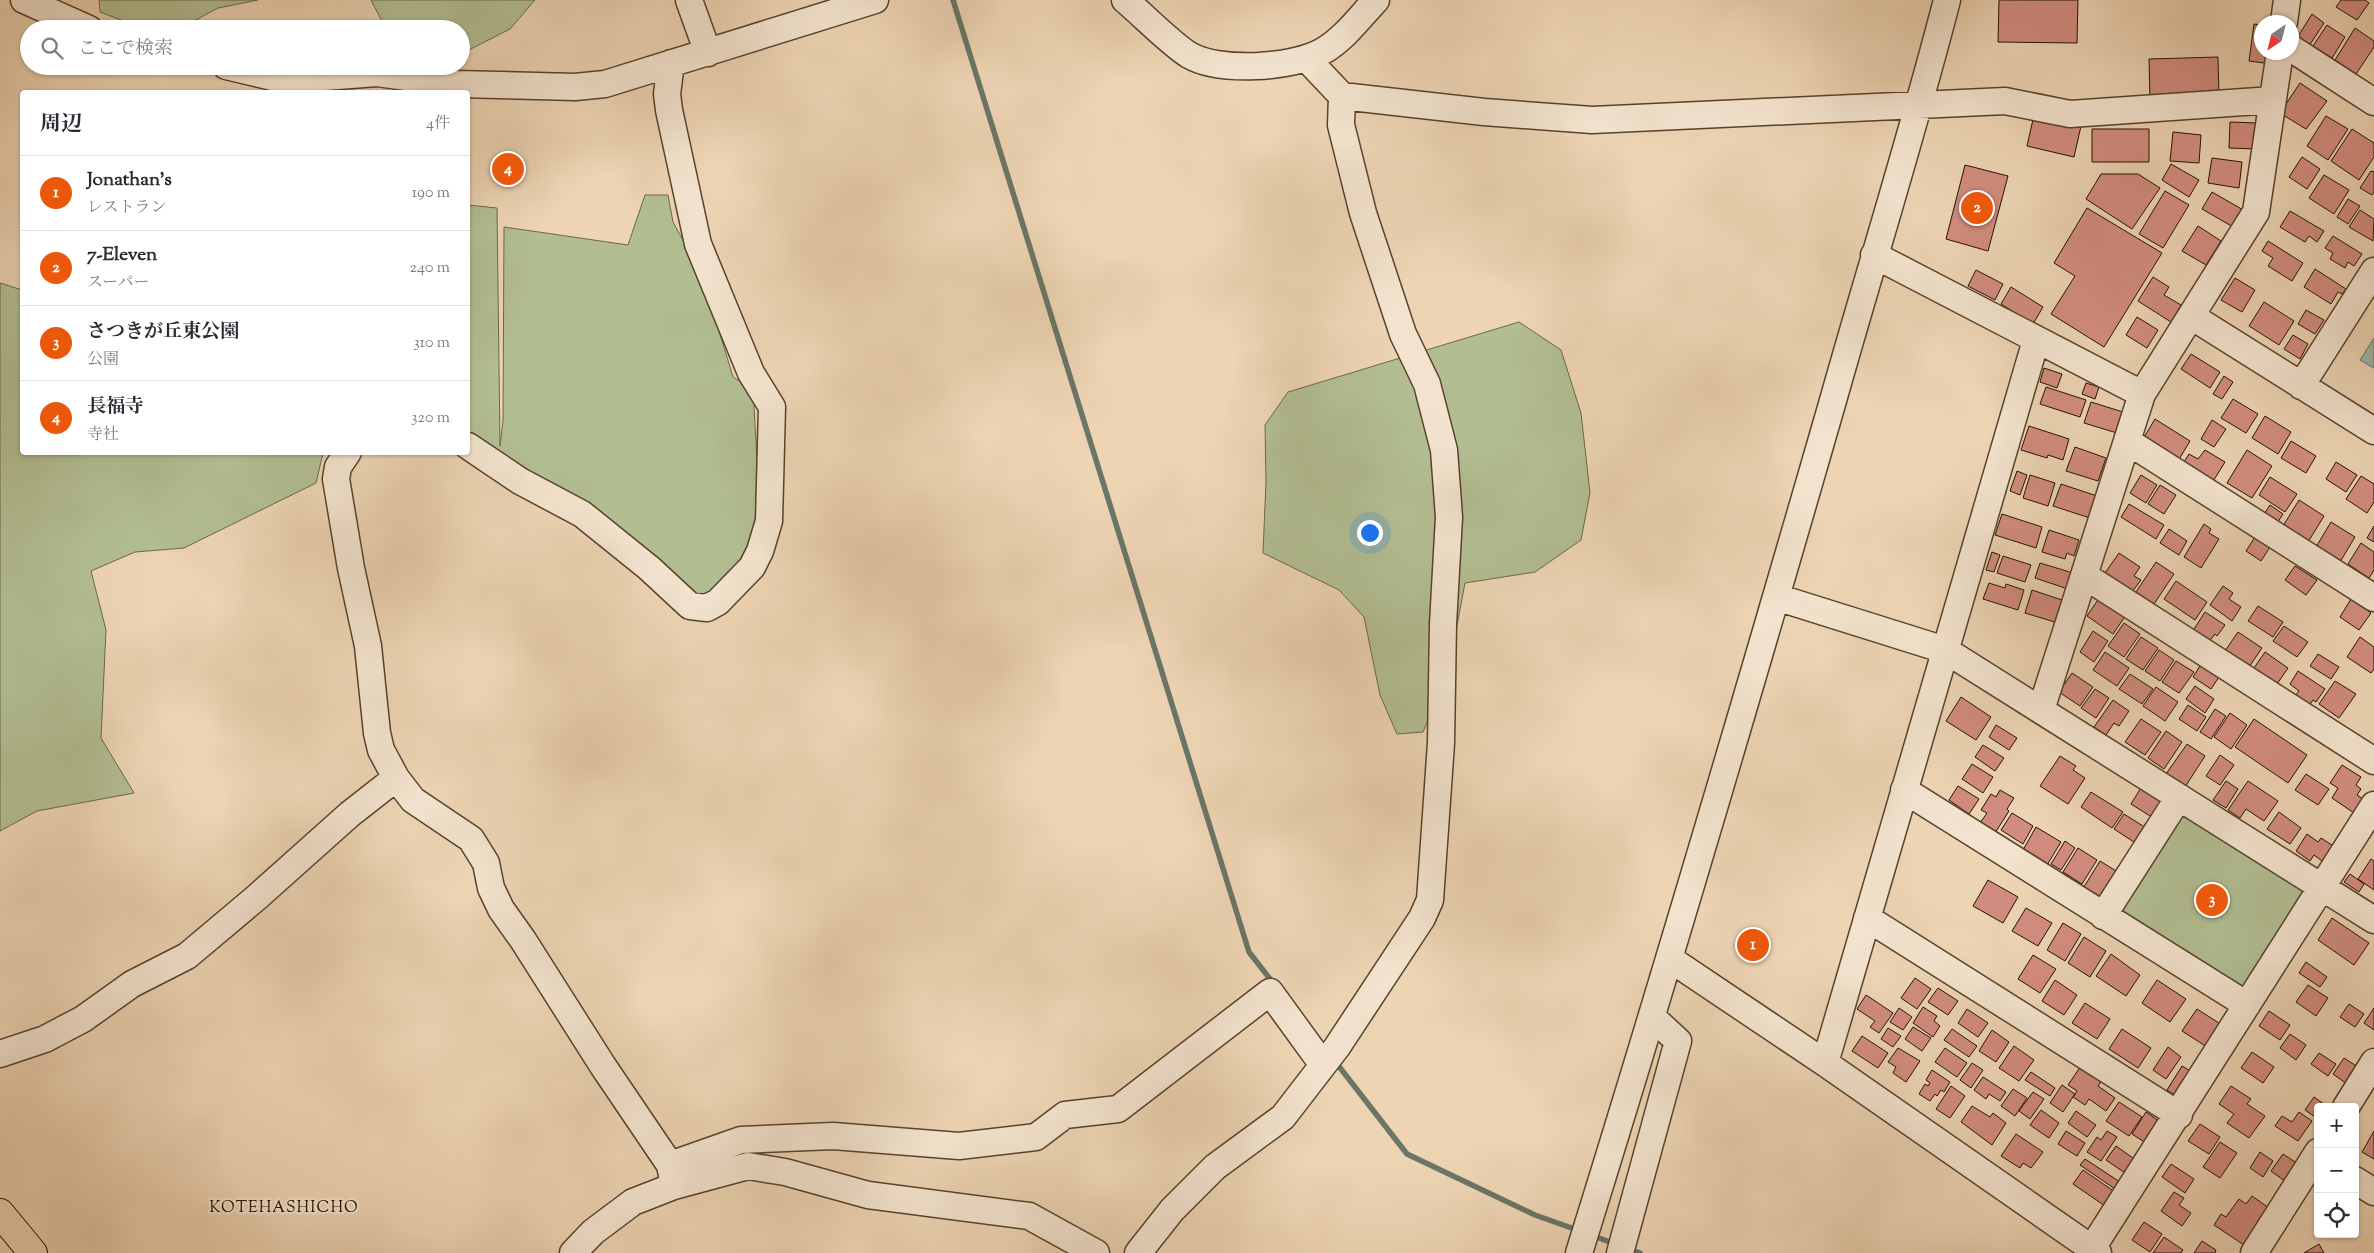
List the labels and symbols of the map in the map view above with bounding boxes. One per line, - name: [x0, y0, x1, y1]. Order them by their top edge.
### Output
- north arrow: [2254, 15, 2299, 60]
- pin: 4: [492, 150, 524, 188]
- pin: 2: [1961, 189, 1993, 227]
- your location: [1357, 520, 1383, 546]
- pin: 3: [2196, 881, 2228, 919]
- pin: 1: [1737, 926, 1769, 964]
- district label: KOTEHASHICHO: [209, 1197, 359, 1220]

